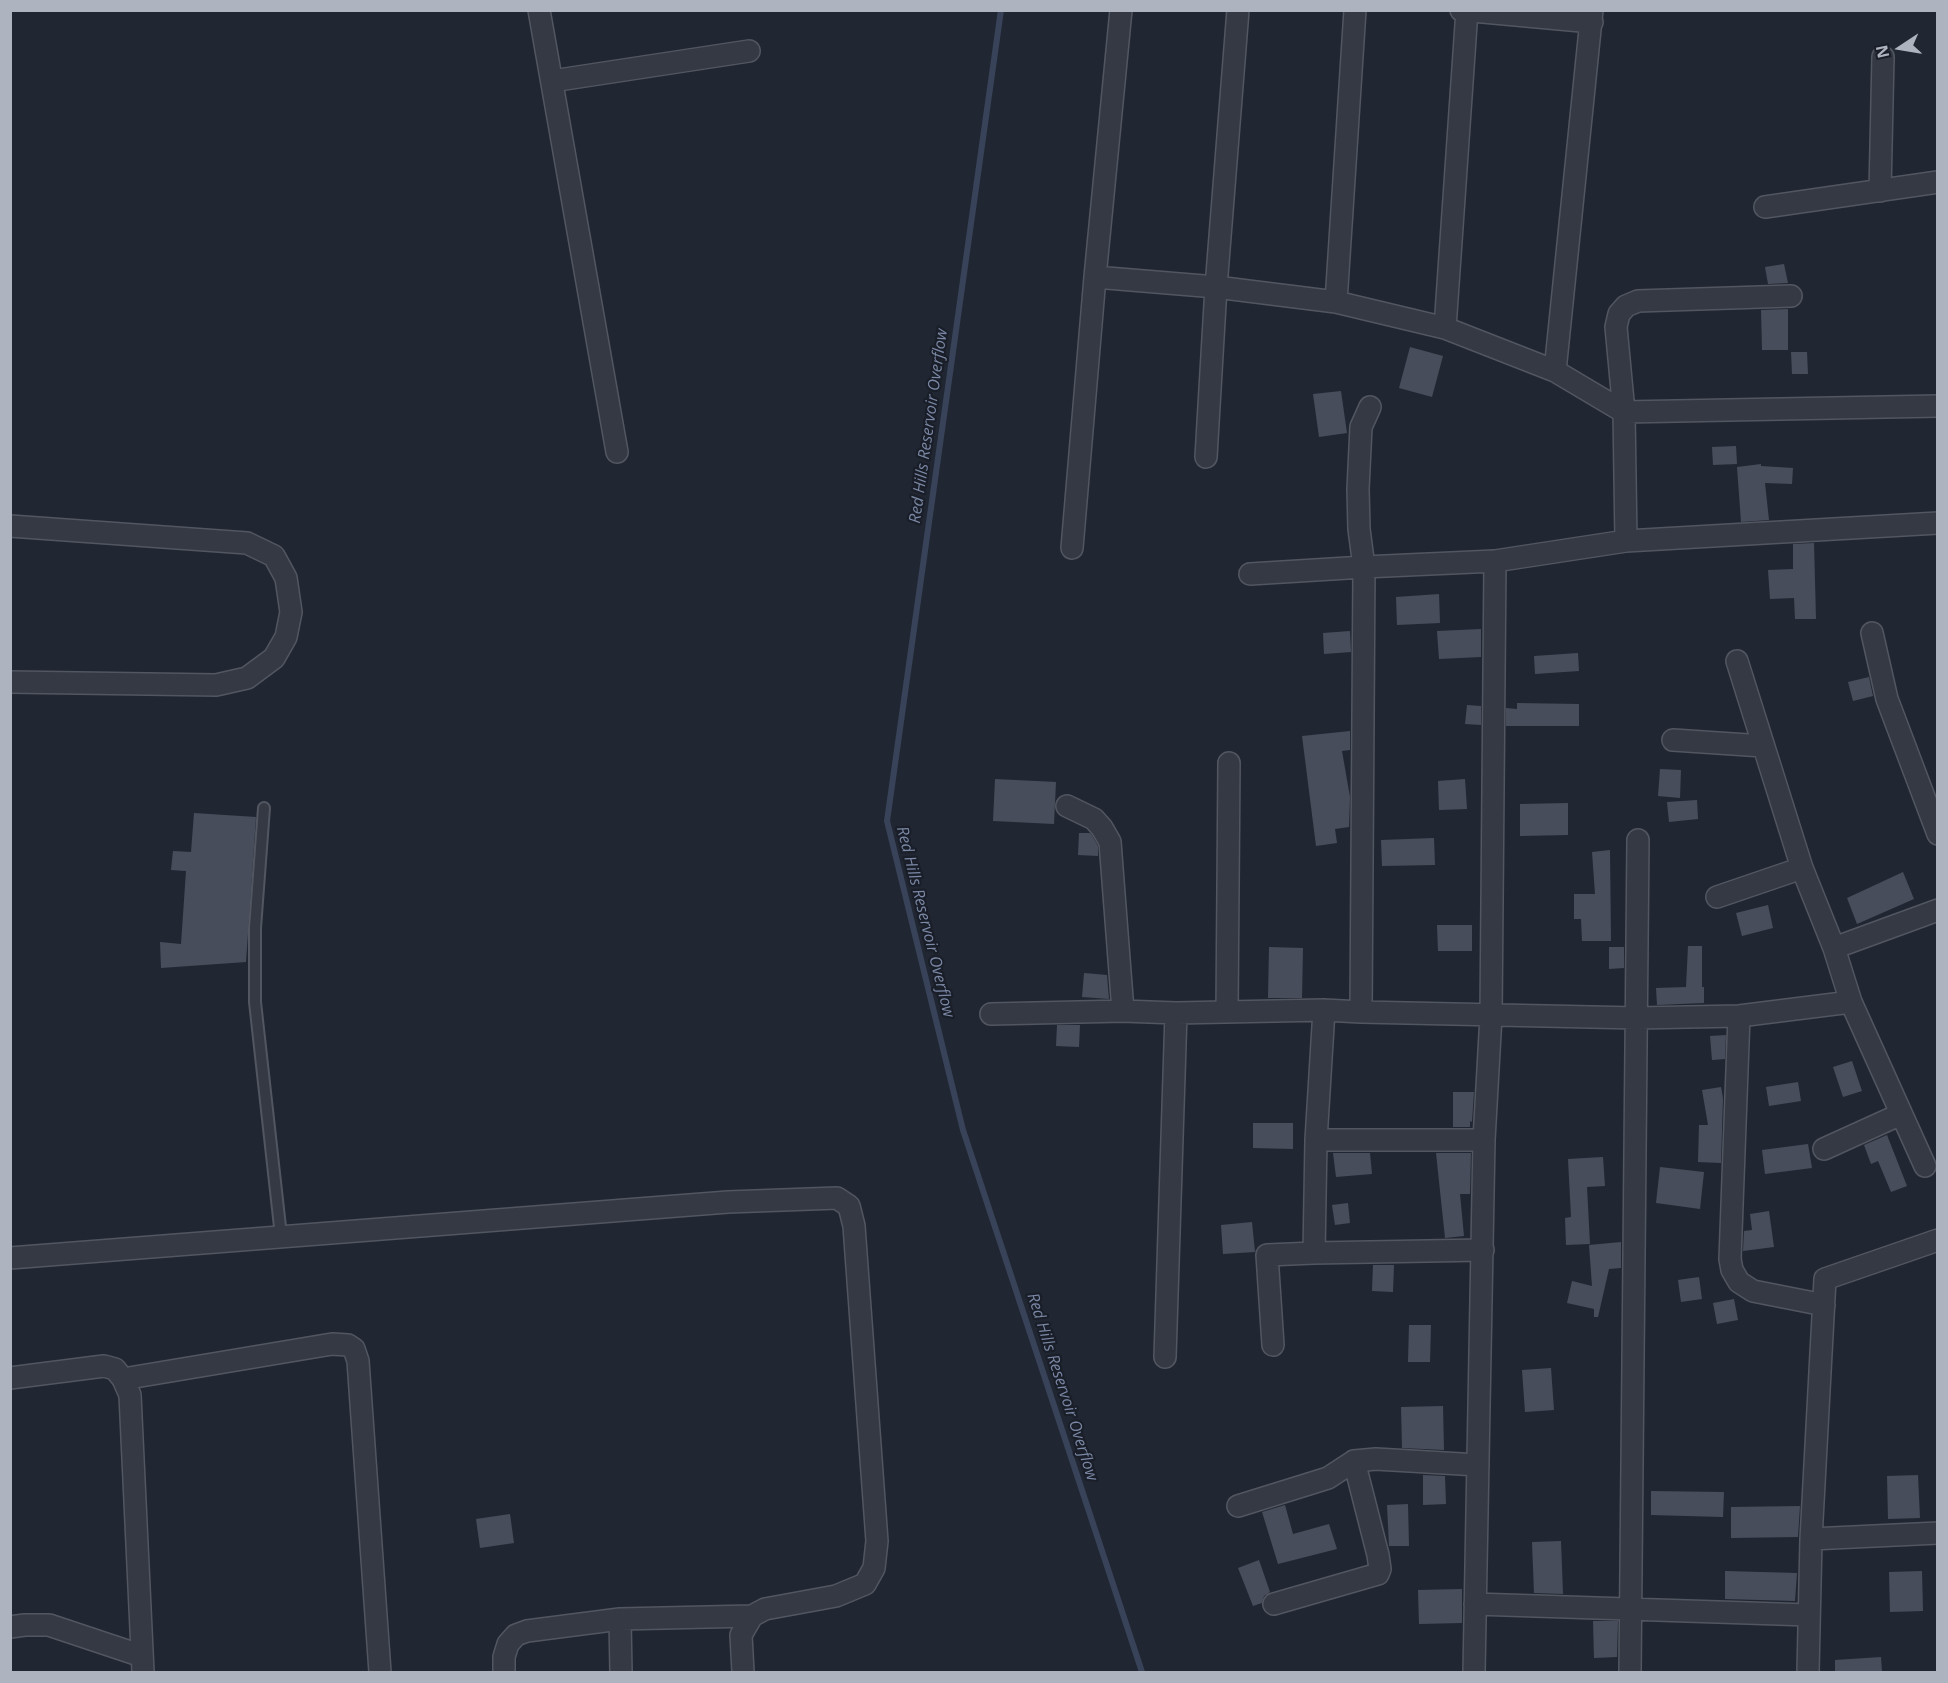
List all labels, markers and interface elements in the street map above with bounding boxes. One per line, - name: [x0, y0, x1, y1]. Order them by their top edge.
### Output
- north arrow: [1870, 18, 1930, 78]
- text: N: [1870, 43, 1895, 60]
- water label: Red Hills Reservoir Overflow: [906, 327, 952, 525]
- water label: Red Hills Reservoir Overflow: [892, 824, 958, 1020]
- water label: Red Hills Reservoir Overflow: [1023, 1291, 1101, 1483]

